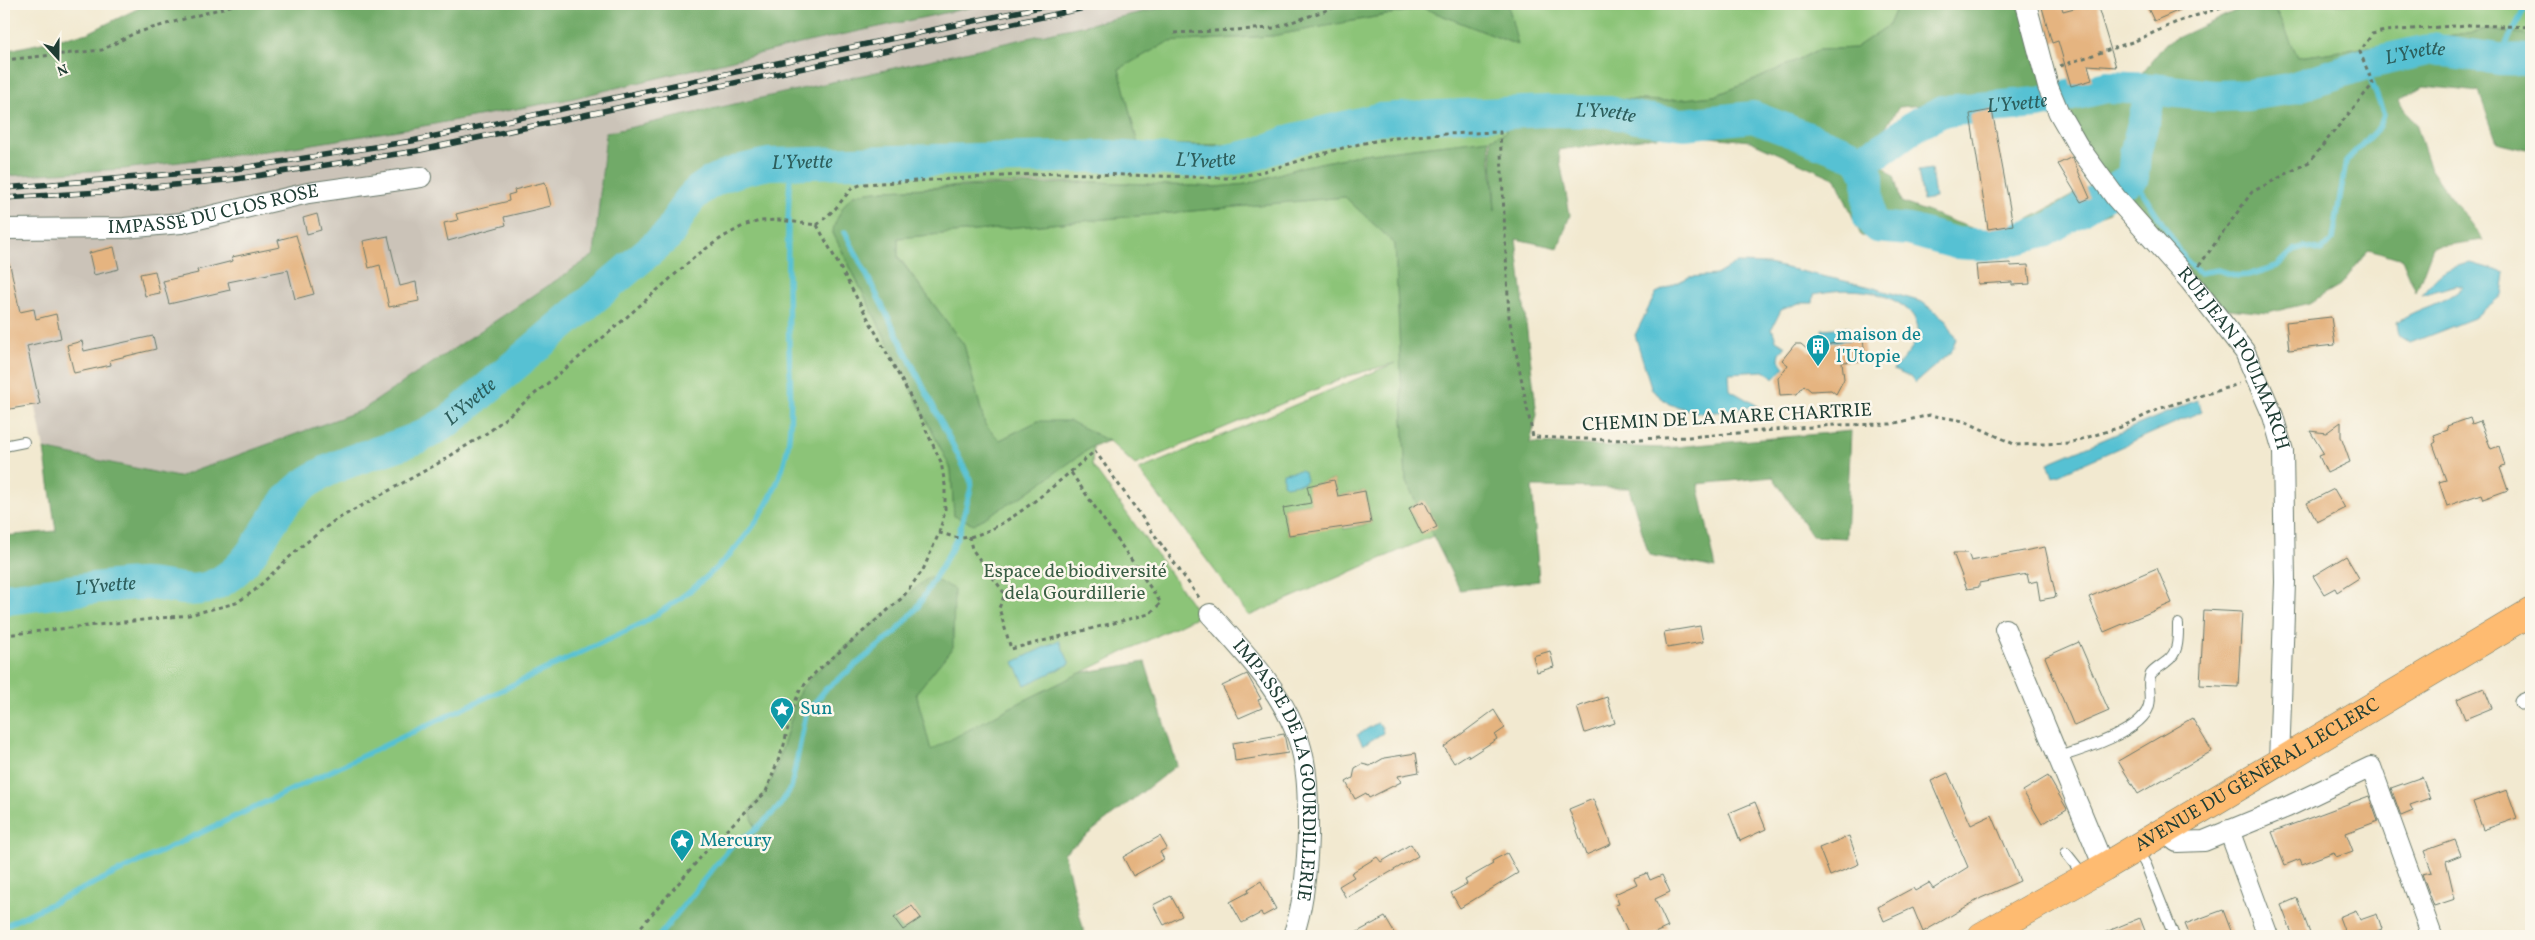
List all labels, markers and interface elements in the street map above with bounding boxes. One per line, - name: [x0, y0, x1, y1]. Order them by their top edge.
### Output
- north arrow: [32, 32, 82, 82]
- water label: L'Yvette: [2382, 35, 2448, 73]
- text: N: [54, 58, 70, 79]
- water label: L'Yvette: [1986, 87, 2051, 121]
- water label: L'Yvette: [1575, 97, 1639, 131]
- water label: L'Yvette: [1175, 145, 1239, 177]
- water label: L'Yvette: [771, 148, 834, 178]
- street label: IMPASSE DU CLOS ROSE: [108, 179, 320, 241]
- street label: RUE JEAN POULMARCH: [2171, 262, 2295, 453]
- place label: maison de l'Utopie: [1836, 322, 1921, 370]
- building icon: maison de l'Utopie: [1805, 333, 1831, 367]
- water label: L'Yvette: [439, 372, 504, 433]
- street label: CHEMIN DE LA MARE CHARTRIE: [1581, 397, 1873, 439]
- park label: Espace de biodiversité dela Gourdillerie: [983, 559, 1167, 607]
- water label: L'Yvette: [73, 570, 137, 604]
- street label: IMPASSE DE LA GOURDILLERIE: [1226, 634, 1321, 903]
- street label: AVENUE DU GÉNÉRAL LECLERC: [2130, 692, 2385, 859]
- place icon: Sun: [769, 696, 795, 730]
- place label: Sun: [800, 696, 833, 722]
- place icon: Mercury: [669, 828, 695, 862]
- place label: Mercury: [700, 828, 772, 854]

